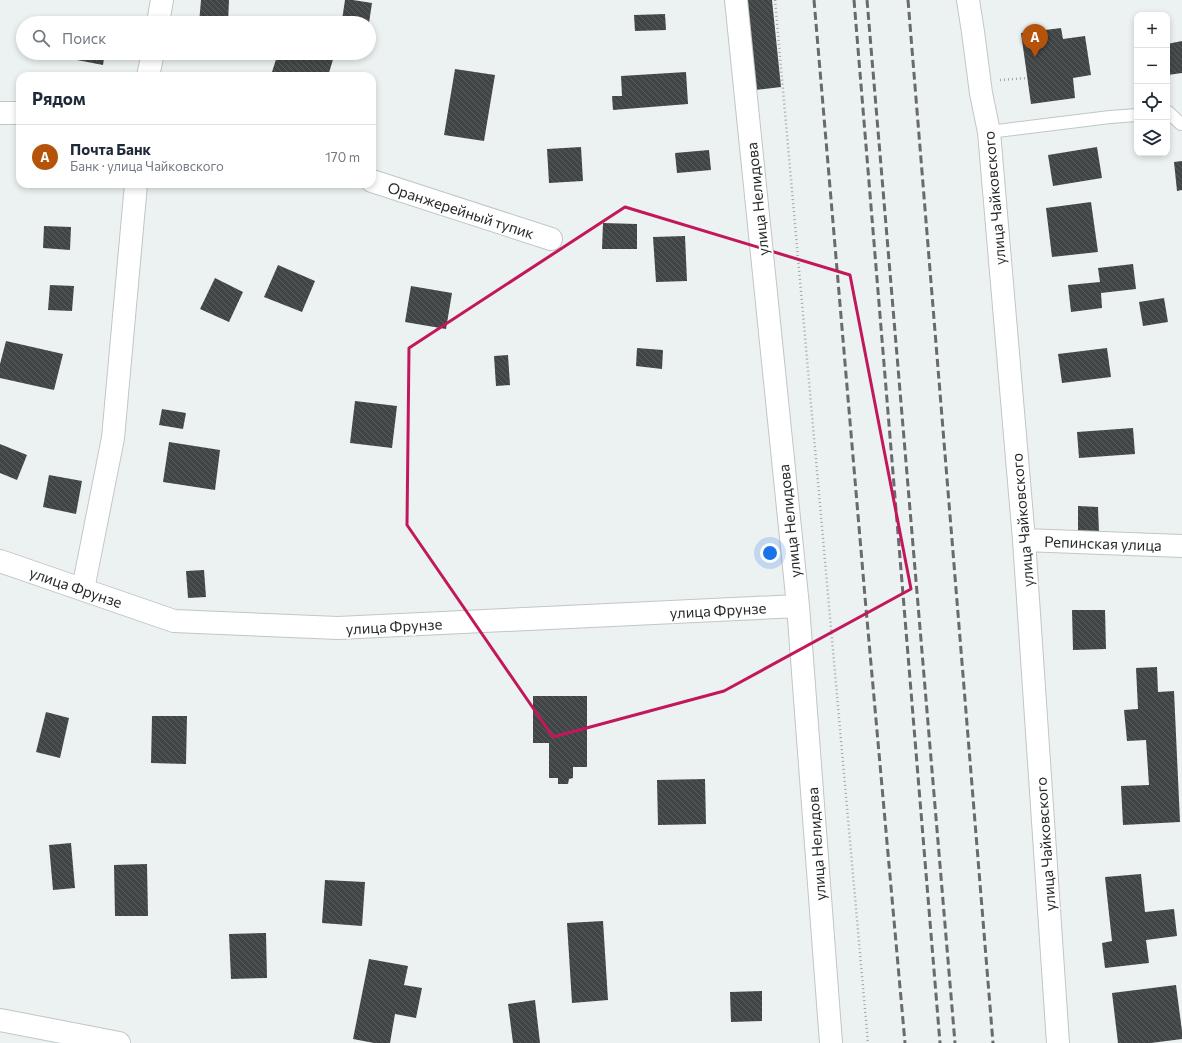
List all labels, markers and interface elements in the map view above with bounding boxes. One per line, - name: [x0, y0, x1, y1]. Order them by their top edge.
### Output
- map controls: [1134, 12, 1170, 156]
- button: +: [1134, 12, 1170, 48]
- search box: [16, 16, 376, 60]
- pin: A: [1022, 24, 1048, 57]
- icon: search: [30, 27, 52, 49]
- text: Поиск: [62, 29, 106, 47]
- button: −: [1134, 48, 1170, 84]
- button: locate: [1134, 84, 1170, 120]
- text: Рядом: [32, 88, 86, 109]
- button: layers: [1134, 120, 1170, 156]
- street label: улица Чайковского: [979, 130, 1009, 266]
- text: Почта Банк: [70, 140, 151, 158]
- street label: улица Нелидова: [742, 141, 772, 257]
- text: A: [40, 149, 50, 165]
- text: 170 m: [325, 149, 360, 165]
- text: Банк · улица Чайковского: [70, 158, 224, 174]
- street label: Оранжерейный тупик: [385, 178, 537, 242]
- street label: улица Чайковского: [1007, 452, 1037, 588]
- street label: улица Нелидова: [774, 463, 804, 579]
- street label: Репинская улица: [1044, 532, 1162, 554]
- your location: [760, 543, 780, 563]
- street label: улица Фрунзе: [27, 563, 125, 611]
- street label: улица Фрунзе: [669, 598, 767, 622]
- street label: улица Фрунзе: [345, 614, 443, 638]
- street label: улица Чайковского: [1031, 776, 1059, 912]
- street label: улица Нелидова: [803, 787, 829, 901]

